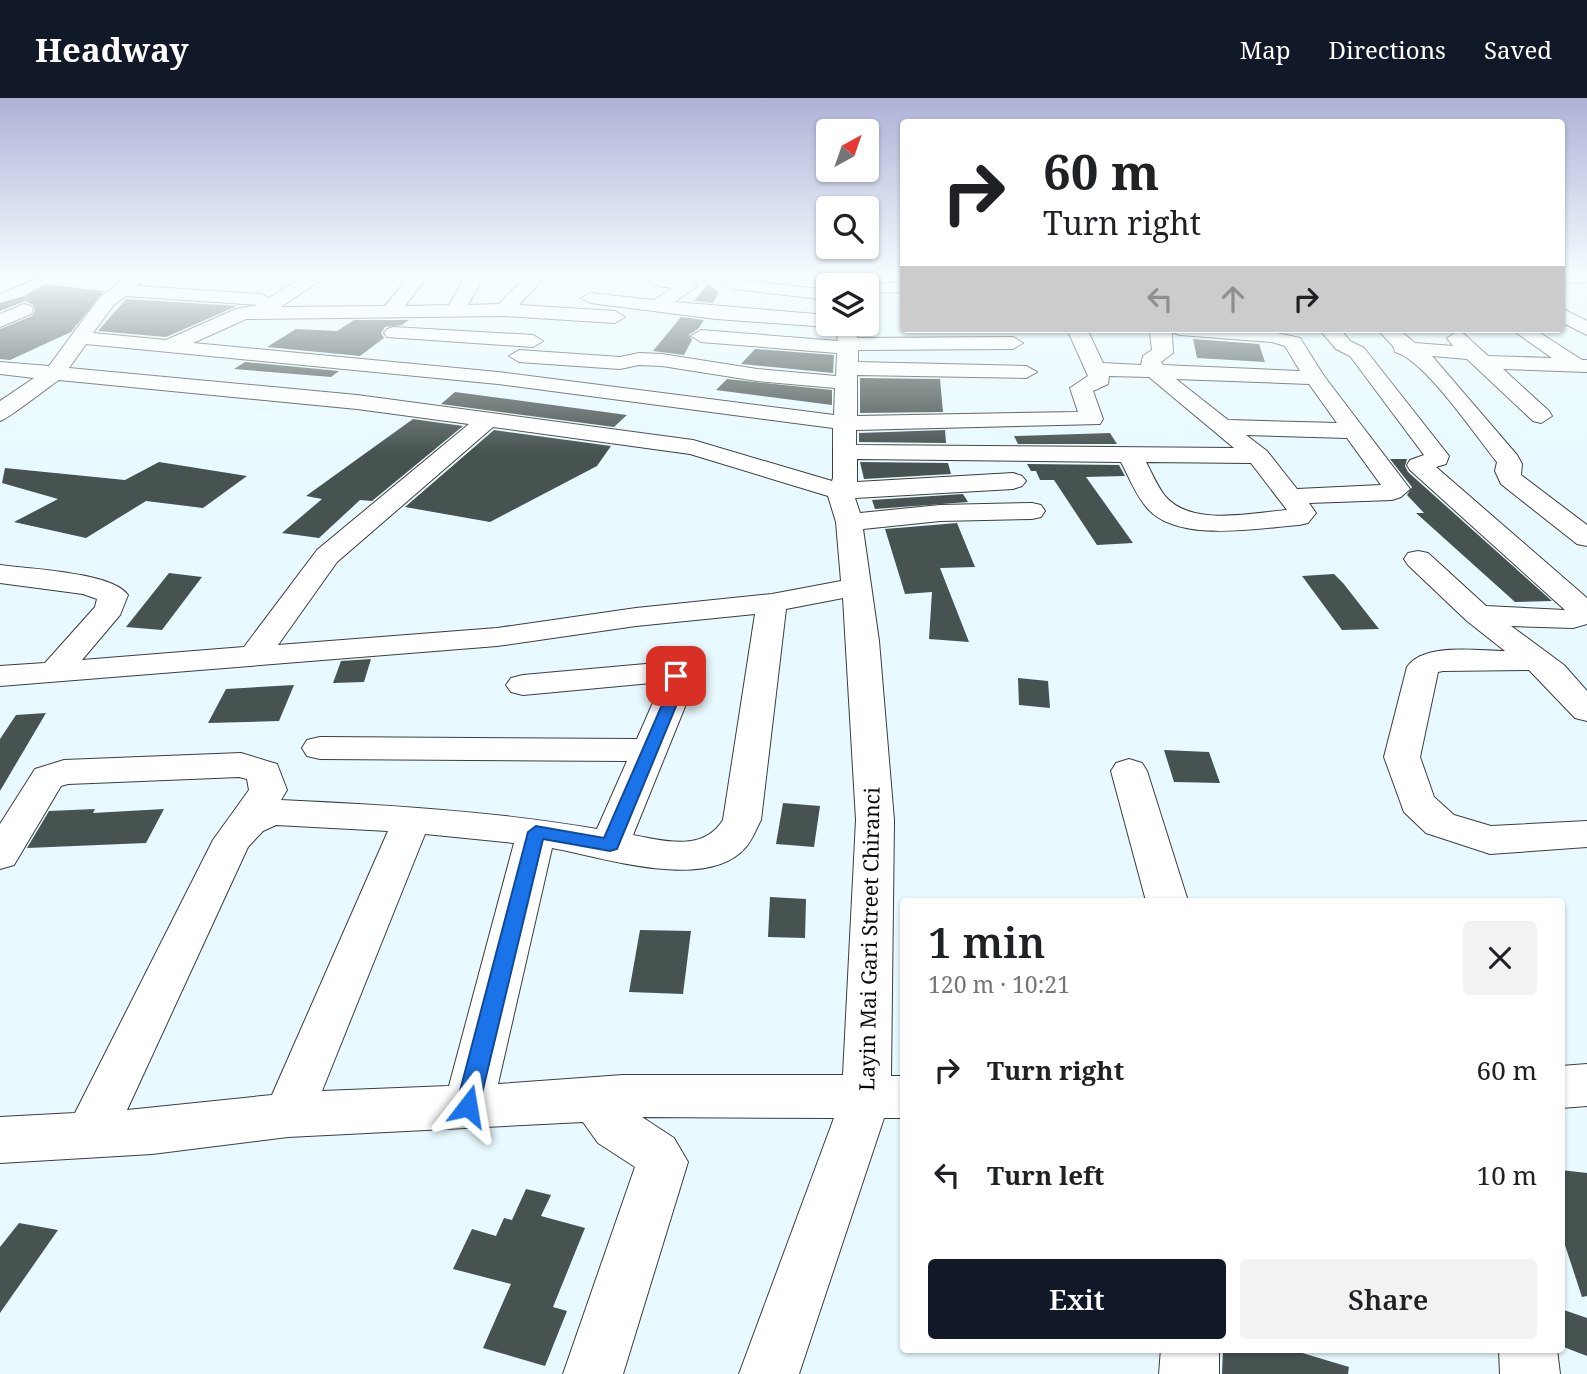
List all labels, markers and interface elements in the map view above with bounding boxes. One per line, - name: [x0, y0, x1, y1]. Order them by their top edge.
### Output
- text: Headway: [35, 27, 189, 72]
- text: Map: [1240, 33, 1291, 66]
- text: Directions: [1329, 33, 1446, 66]
- text: Saved: [1484, 33, 1552, 66]
- north arrow: [816, 119, 878, 182]
- map controls: [816, 119, 879, 336]
- text: 60 m: [1043, 138, 1159, 204]
- icon: right: [928, 147, 1019, 238]
- button: search: [816, 196, 879, 259]
- text: Turn right: [1043, 201, 1201, 244]
- button: layers: [816, 273, 879, 336]
- icon: left: [1141, 280, 1179, 318]
- icon: ahead: [1214, 280, 1252, 318]
- icon: right: [1287, 280, 1325, 318]
- pin: [646, 646, 706, 706]
- icon: arrive: [657, 657, 695, 695]
- street label: Layin Mai Gari Street Chiranci: [852, 787, 886, 1091]
- text: 1 min: [928, 913, 1045, 970]
- button: close: [1463, 921, 1537, 995]
- text: 120 m · 10:21: [928, 968, 1070, 1000]
- icon: right: [928, 1051, 966, 1089]
- text: Turn right: [987, 1052, 1124, 1088]
- text: 60 m: [1477, 1052, 1537, 1088]
- position arrow: [431, 1069, 505, 1143]
- icon: left: [928, 1156, 966, 1194]
- text: Turn left: [987, 1157, 1104, 1193]
- text: 10 m: [1477, 1157, 1537, 1193]
- button: Exit: [928, 1259, 1226, 1339]
- button: Share: [1240, 1259, 1537, 1339]

